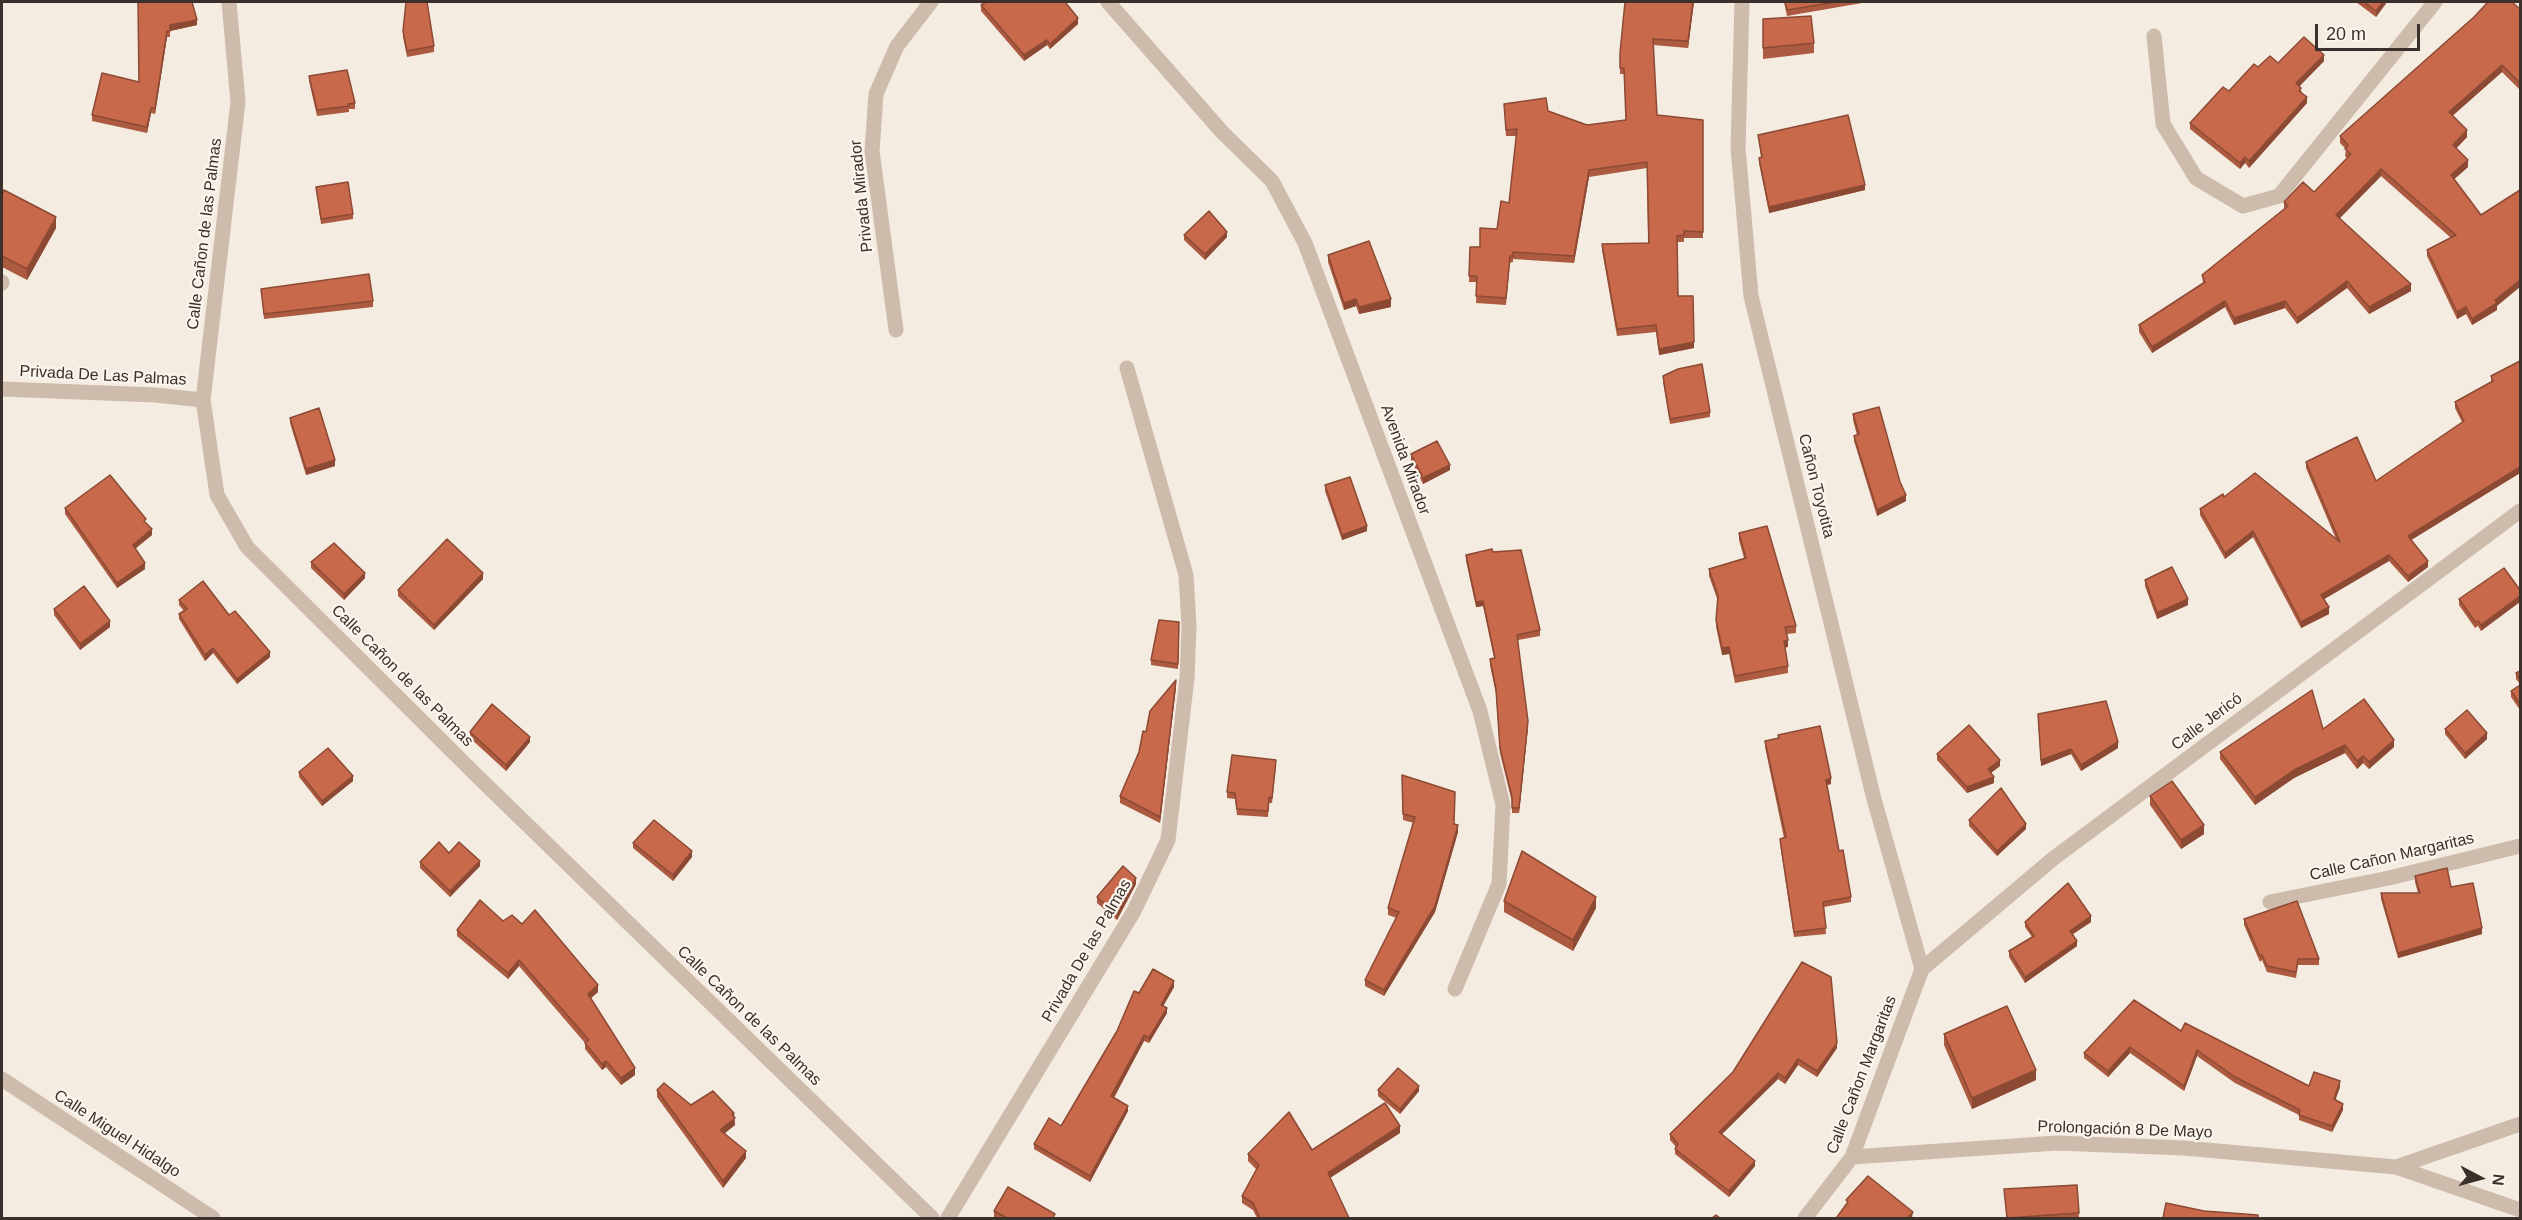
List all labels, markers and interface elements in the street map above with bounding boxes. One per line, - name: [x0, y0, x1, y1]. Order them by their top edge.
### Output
- scale bar: [2318, 12, 2423, 50]
- text: 20 m: [2326, 24, 2366, 44]
- street label: Calle Cañon de las Palmas: [184, 137, 226, 331]
- street label: Privada Mirador: [847, 139, 877, 253]
- street label: Privada De Las Palmas: [19, 362, 187, 390]
- street label: Avenida Mirador: [1376, 402, 1434, 518]
- street label: Cañon Toyotita: [1794, 432, 1838, 540]
- street label: Calle Cañon de las Palmas: [327, 601, 477, 751]
- street label: Calle Jericó: [2168, 689, 2246, 755]
- street label: Calle Cañon Margaritas: [2308, 829, 2476, 885]
- street label: Privada De las Palmas: [1038, 876, 1136, 1026]
- street label: Calle Cañon de las Palmas: [673, 942, 825, 1090]
- street label: Calle Cañon Margaritas: [1823, 993, 1901, 1157]
- street label: Calle Miguel Hidalgo: [50, 1086, 184, 1182]
- street label: Prolongación 8 De Mayo: [2037, 1117, 2213, 1143]
- north arrow: [2450, 1148, 2510, 1208]
- text: N: [2489, 1173, 2507, 1187]

